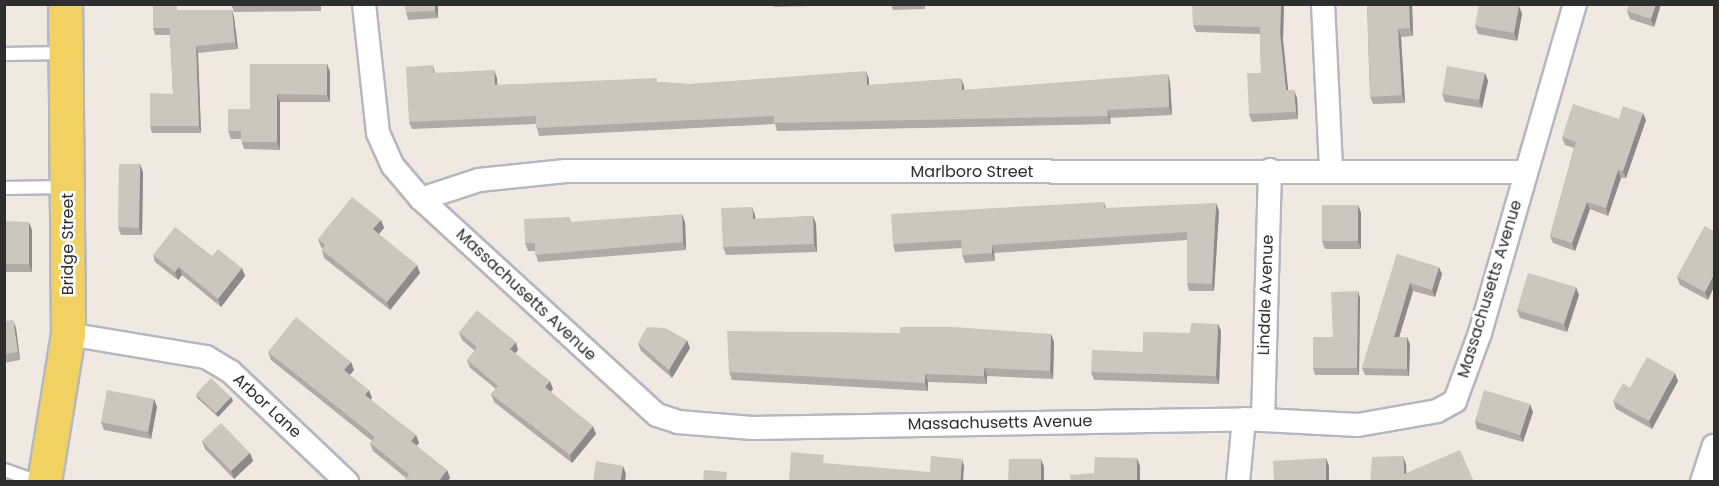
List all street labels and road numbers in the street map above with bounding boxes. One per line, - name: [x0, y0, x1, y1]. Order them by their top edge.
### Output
- street label: Marlboro Street: [911, 162, 1033, 182]
- street label: Bridge Street: [58, 193, 78, 295]
- street label: Massachusetts Avenue: [1454, 198, 1526, 380]
- street label: Massachusetts Avenue: [452, 225, 600, 365]
- street label: Lindale Avenue: [1254, 234, 1278, 356]
- street label: Arbor Lane: [229, 370, 305, 442]
- street label: Massachusetts Avenue: [907, 412, 1093, 434]

